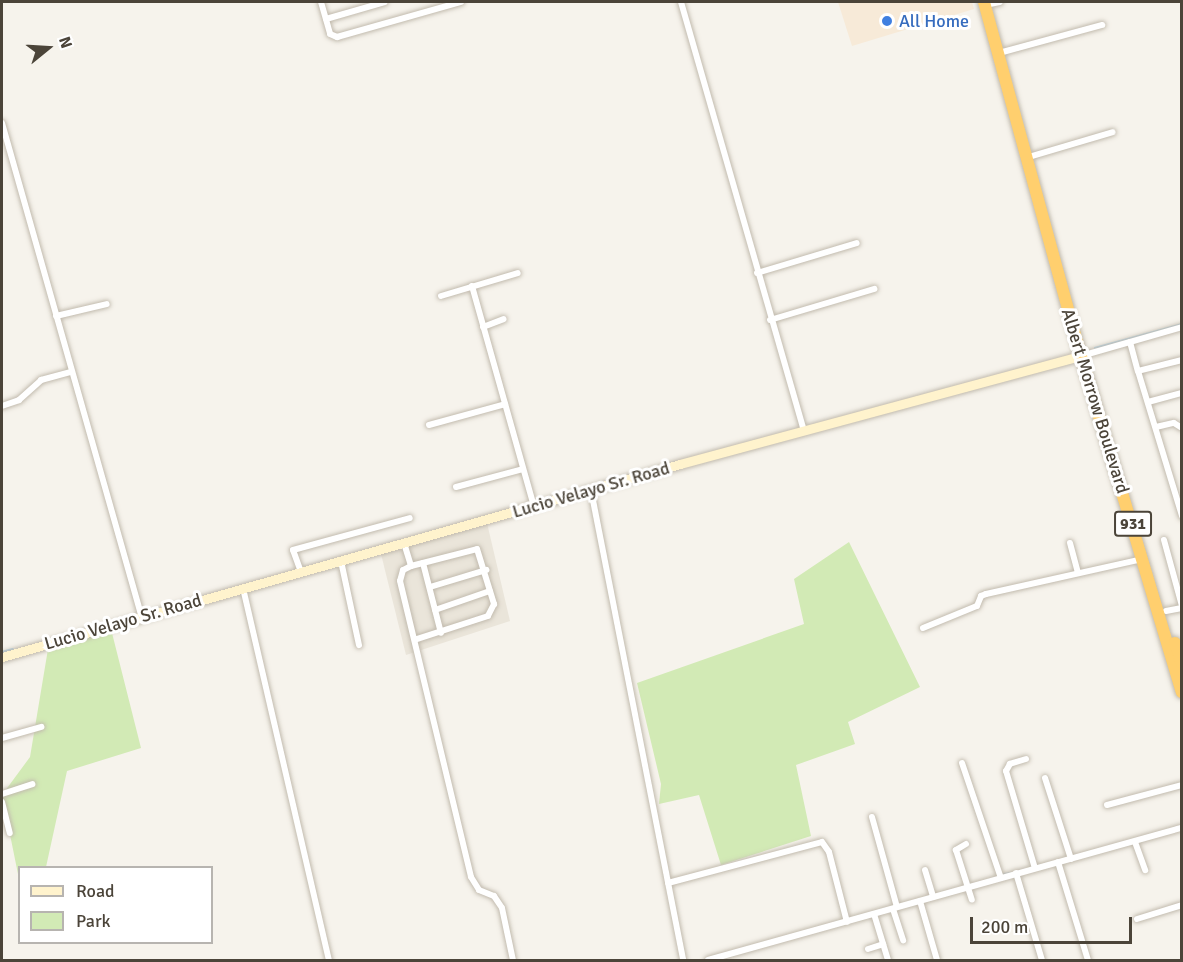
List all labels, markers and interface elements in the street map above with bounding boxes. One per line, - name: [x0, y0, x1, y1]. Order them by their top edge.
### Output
- place label: All Home: [899, 10, 969, 32]
- marker: All Home: [880, 14, 894, 28]
- north arrow: [18, 18, 78, 78]
- text: N: [54, 34, 76, 51]
- street label: Albert Morrow Boulevard: [1057, 306, 1133, 496]
- street label: Lucio Velayo Sr. Road: [510, 457, 672, 523]
- road number: 931: [1114, 511, 1152, 537]
- street label: Lucio Velayo Sr. Road: [42, 589, 204, 655]
- legend: [18, 866, 213, 944]
- text: Road: [76, 880, 115, 902]
- scale bar: [973, 905, 1135, 943]
- text: Park: [76, 910, 111, 932]
- text: 200 m: [981, 916, 1028, 938]

